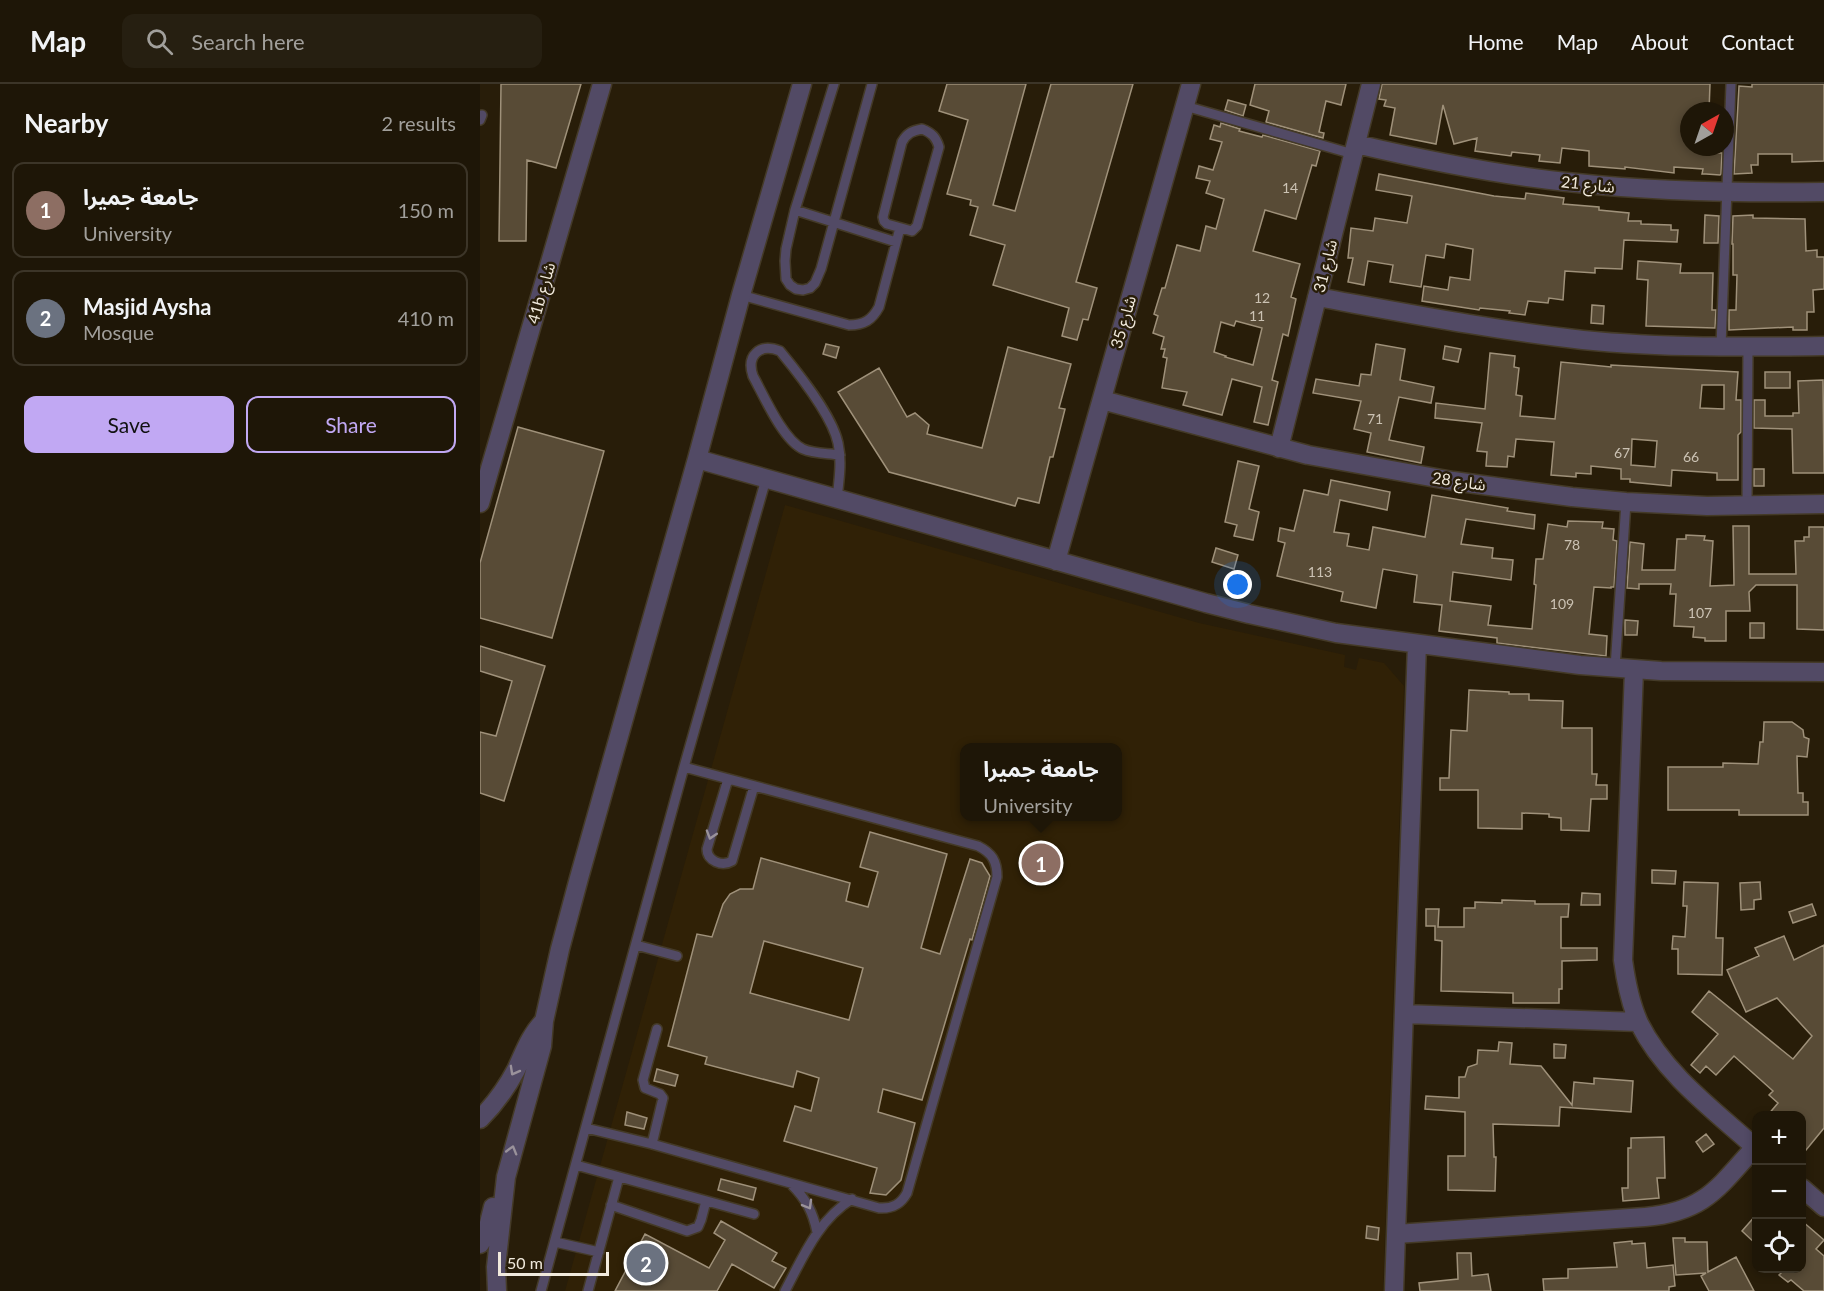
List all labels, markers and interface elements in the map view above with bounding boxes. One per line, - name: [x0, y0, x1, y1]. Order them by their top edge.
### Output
- search box: [122, 14, 542, 68]
- text: Map: [30, 24, 86, 58]
- icon: search: [143, 25, 176, 58]
- text: Search here: [191, 28, 305, 55]
- text: Home: [1468, 29, 1524, 54]
- text: Map: [1557, 29, 1598, 54]
- text: About: [1631, 29, 1688, 54]
- text: Contact: [1721, 29, 1794, 54]
- north arrow: [1680, 102, 1734, 156]
- text: Nearby: [24, 107, 109, 139]
- text: 2 results: [381, 111, 456, 135]
- street label: شارع 21: [1560, 171, 1616, 200]
- house number: 14: [1282, 179, 1298, 196]
- text: جامعة جميرا: [83, 183, 198, 210]
- text: 1: [40, 198, 51, 222]
- text: 150 m: [398, 198, 454, 222]
- text: University: [83, 221, 172, 245]
- street label: شارع 31: [1309, 237, 1344, 295]
- street label: 41b شارع: [523, 260, 562, 327]
- house number: 12: [1254, 289, 1270, 306]
- text: Masjid Aysha: [83, 293, 212, 320]
- street label: شارع 35: [1106, 293, 1143, 351]
- text: 2: [40, 306, 51, 330]
- text: 410 m: [398, 306, 454, 330]
- house number: 11: [1249, 307, 1265, 324]
- text: Mosque: [83, 320, 154, 344]
- button: Save: [24, 396, 234, 453]
- button: Share: [246, 396, 456, 453]
- house number: 71: [1367, 410, 1383, 427]
- house number: 67: [1614, 444, 1630, 461]
- house number: 66: [1683, 448, 1699, 465]
- street label: شارع 28: [1431, 467, 1487, 498]
- house number: 78: [1564, 536, 1580, 553]
- house number: 113: [1308, 563, 1332, 580]
- your location: [1223, 570, 1252, 599]
- house number: 109: [1550, 595, 1574, 612]
- house number: 107: [1688, 604, 1712, 621]
- popup: [960, 743, 1122, 821]
- text: جامعة جميرا: [983, 755, 1099, 782]
- text: University: [983, 793, 1073, 817]
- one-way arrow: [706, 829, 718, 840]
- pin: 1: [1022, 840, 1060, 886]
- one-way arrow: [510, 1065, 521, 1076]
- map controls: [1752, 1111, 1806, 1273]
- button: +: [1752, 1111, 1806, 1165]
- one-way arrow: [505, 1145, 517, 1156]
- button: −: [1752, 1165, 1806, 1219]
- one-way arrow: [801, 1199, 812, 1209]
- button: locate: [1752, 1219, 1806, 1273]
- pin: 2: [626, 1240, 666, 1286]
- scale bar: [498, 1249, 609, 1276]
- text: 50 m: [507, 1253, 543, 1272]

